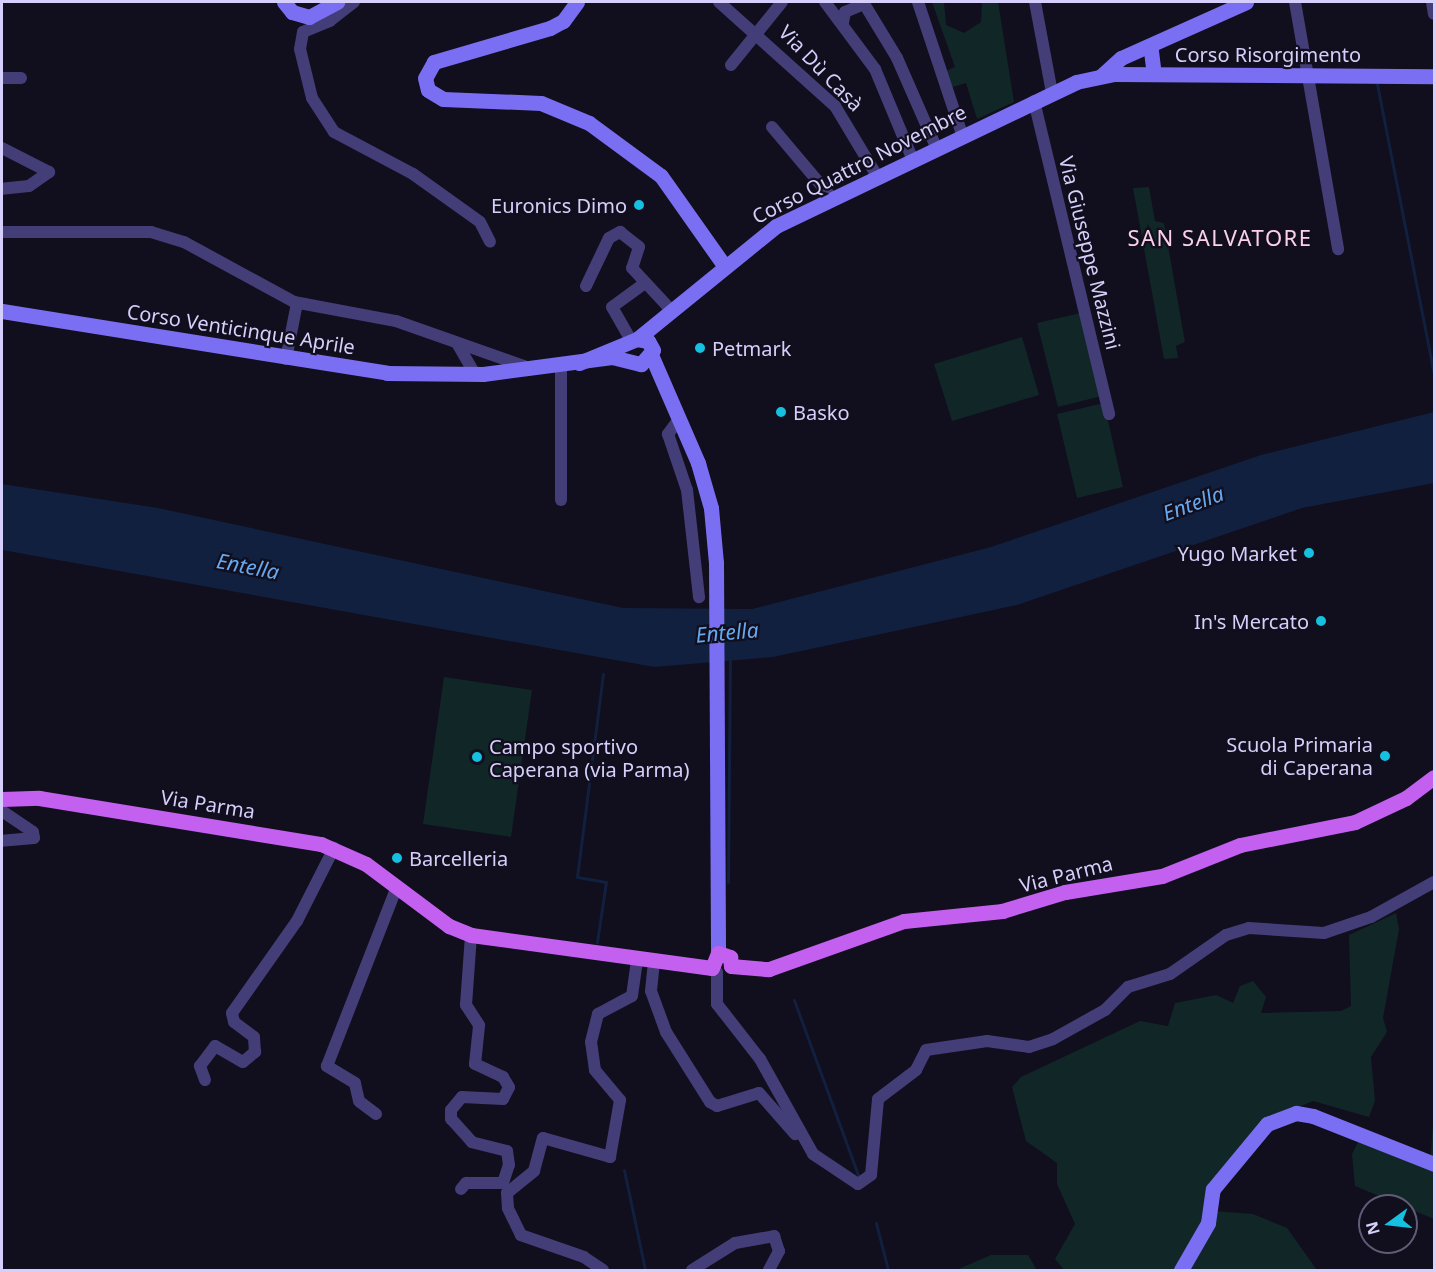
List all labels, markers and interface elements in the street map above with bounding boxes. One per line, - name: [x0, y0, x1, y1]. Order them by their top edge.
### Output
- street label: Via Dù Casà: [774, 20, 868, 116]
- street label: Corso Risorgimento: [1175, 42, 1361, 66]
- street label: Corso Quattro Novembre: [748, 99, 970, 229]
- street label: Via Giuseppe Mazzini: [1054, 154, 1126, 352]
- place label: Euronics Dimo: [491, 193, 627, 217]
- marker: Euronics Dimo: [632, 198, 646, 212]
- district label: SAN SALVATORE: [1127, 225, 1313, 251]
- street label: Corso Venticinque Aprile: [125, 299, 357, 359]
- place label: Petmark: [712, 336, 791, 360]
- marker: Petmark: [693, 341, 707, 355]
- place label: Basko: [793, 400, 850, 424]
- marker: Basko: [774, 405, 788, 419]
- water label: Entella: [1159, 480, 1227, 526]
- place label: Yugo Market: [1178, 541, 1297, 565]
- marker: Yugo Market: [1302, 546, 1316, 560]
- water label: Entella: [215, 548, 281, 584]
- place label: In's Mercato: [1194, 609, 1309, 633]
- marker: In's Mercato: [1314, 614, 1328, 628]
- water label: Entella: [694, 617, 760, 647]
- place label: Scuola Primaria di Caperana: [1226, 732, 1373, 779]
- place label: Campo sportivo Caperana (via Parma): [489, 734, 690, 781]
- marker: Scuola Primaria di Caperana: [1378, 749, 1392, 763]
- marker: Campo sportivo Caperana (via Parma): [470, 750, 484, 764]
- street label: Via Parma: [159, 785, 257, 823]
- place label: Barcelleria: [409, 846, 508, 870]
- marker: Barcelleria: [390, 851, 404, 865]
- street label: Via Parma: [1017, 851, 1115, 897]
- north arrow: [1358, 1194, 1418, 1254]
- text: N: [1360, 1219, 1385, 1237]

